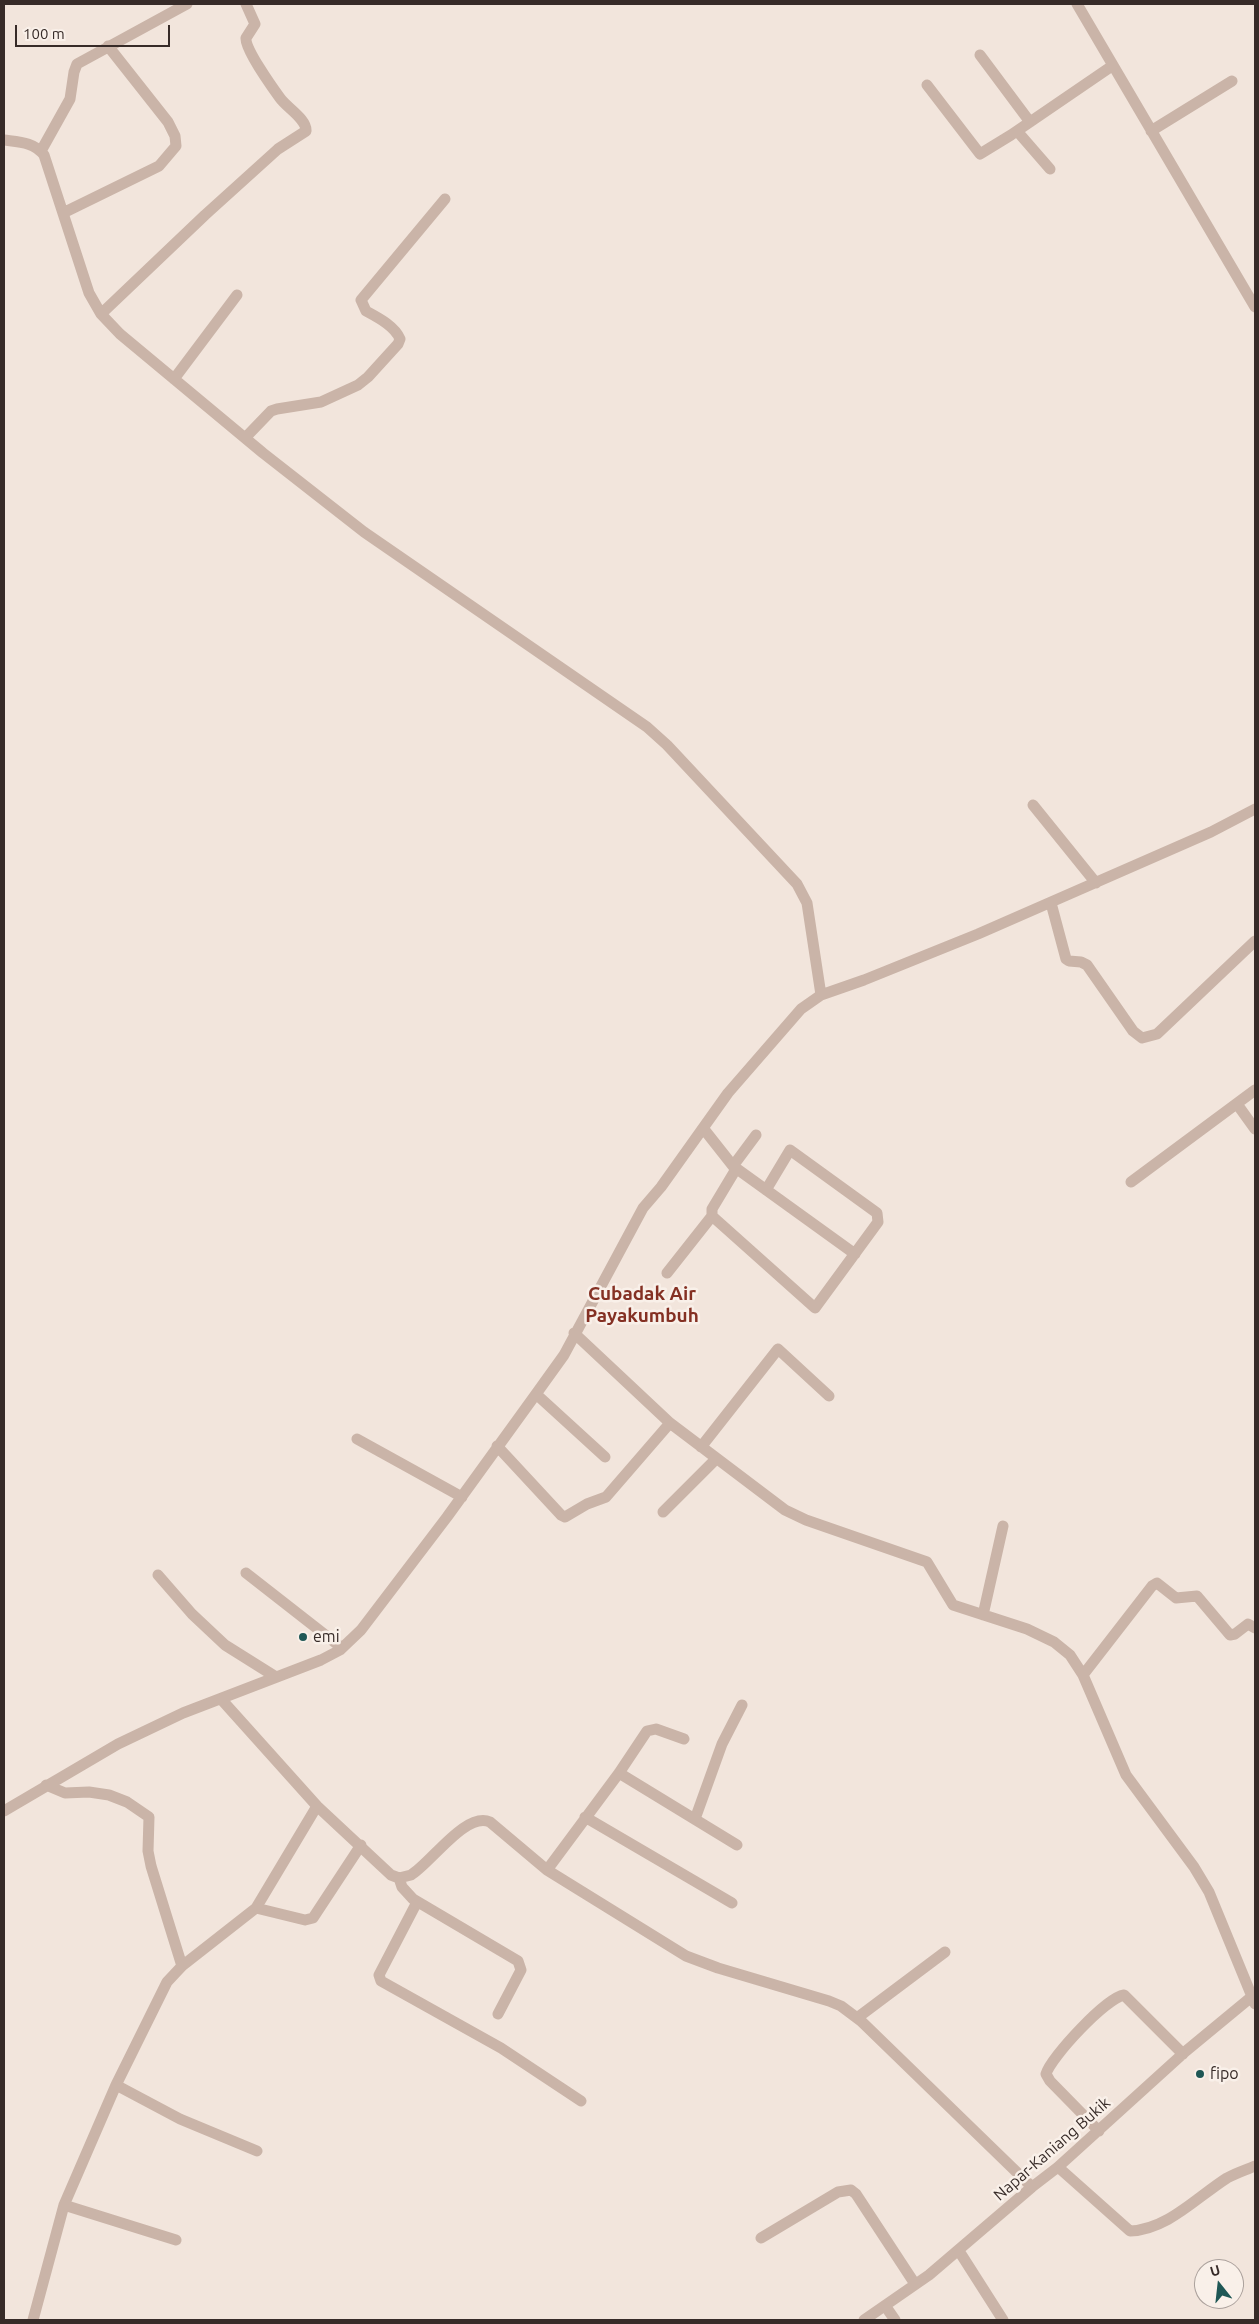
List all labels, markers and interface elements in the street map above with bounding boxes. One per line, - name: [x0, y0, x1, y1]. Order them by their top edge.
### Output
- scale bar: [18, 15, 172, 47]
- text: 100 m: [23, 25, 65, 42]
- district label: Cubadak Air Payakumbuh: [585, 1283, 699, 1327]
- place label: emi: [313, 1627, 340, 1647]
- marker: emi: [297, 1631, 309, 1643]
- place label: fipo: [1210, 2064, 1239, 2084]
- marker: fipo: [1194, 2068, 1206, 2080]
- street label: Napar-Kaniang Bukik: [990, 2093, 1114, 2205]
- north arrow: [1194, 2259, 1244, 2309]
- text: U: [1208, 2262, 1222, 2280]

